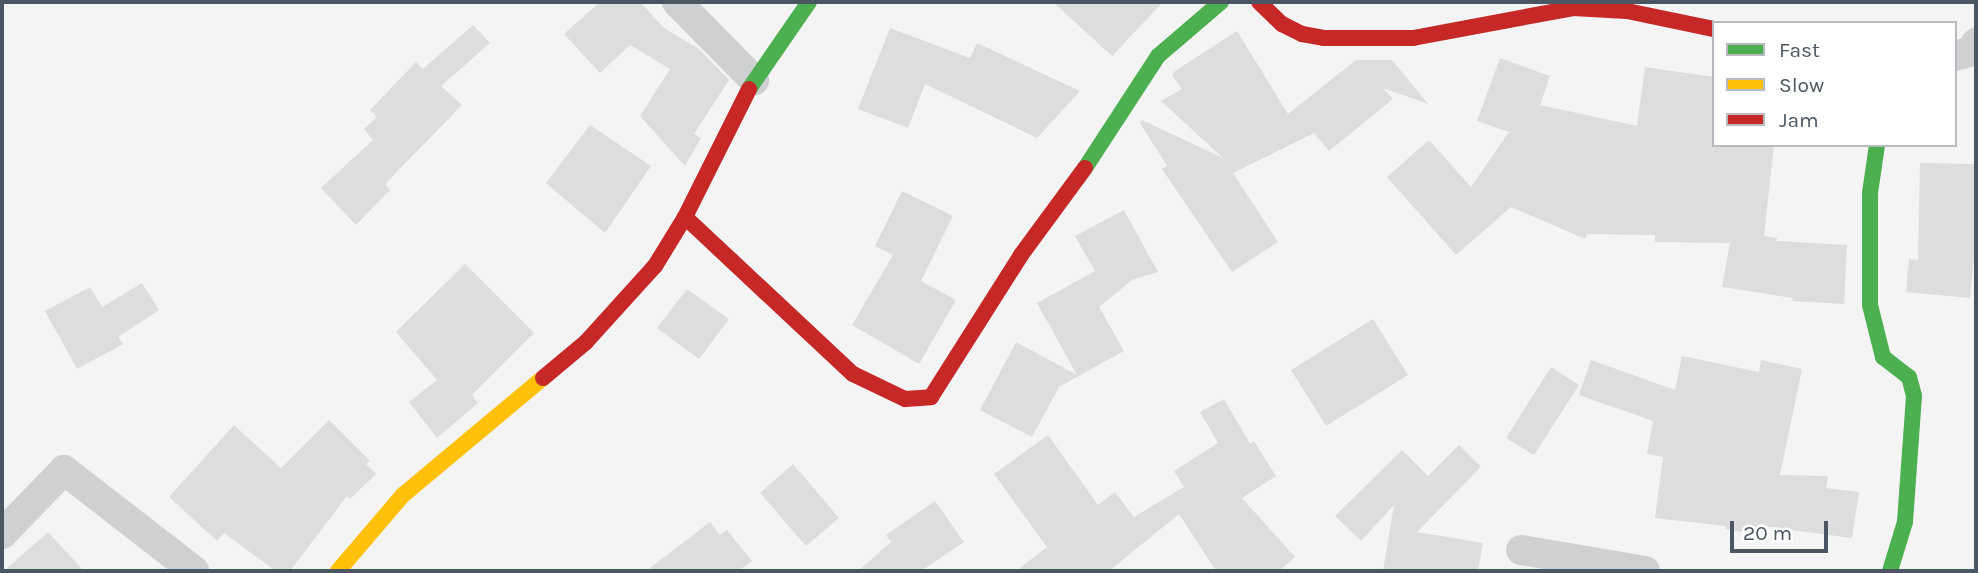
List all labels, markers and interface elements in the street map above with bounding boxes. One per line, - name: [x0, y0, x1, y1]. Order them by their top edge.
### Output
- legend: [1712, 21, 1957, 147]
- text: Fast: [1779, 38, 1820, 62]
- text: Slow: [1779, 73, 1824, 97]
- text: Jam: [1779, 108, 1819, 132]
- scale bar: [1733, 506, 1831, 550]
- text: 20 m: [1743, 521, 1792, 545]

